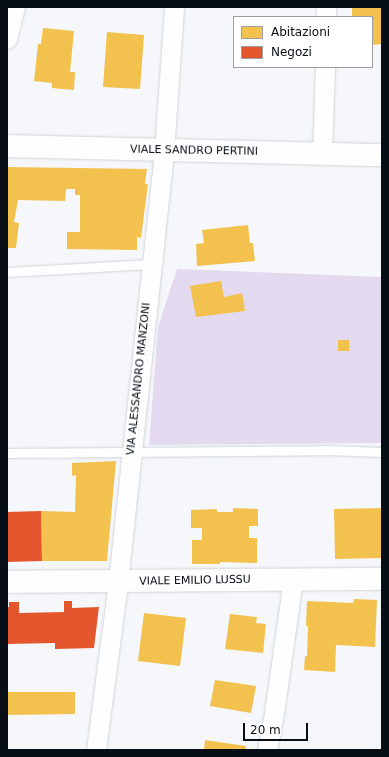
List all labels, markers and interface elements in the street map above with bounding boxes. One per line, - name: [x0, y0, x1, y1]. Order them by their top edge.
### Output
- legend: [233, 16, 373, 68]
- text: Abitazioni: [271, 25, 330, 39]
- text: Negozi: [271, 45, 312, 59]
- street label: VIALE SANDRO PERTINI: [130, 143, 258, 159]
- street label: VIA ALESSANDRO MANZONI: [124, 302, 154, 456]
- street label: VIALE EMILIO LUSSU: [139, 573, 251, 589]
- scale bar: [245, 715, 310, 741]
- text: 20 m: [250, 723, 281, 737]

